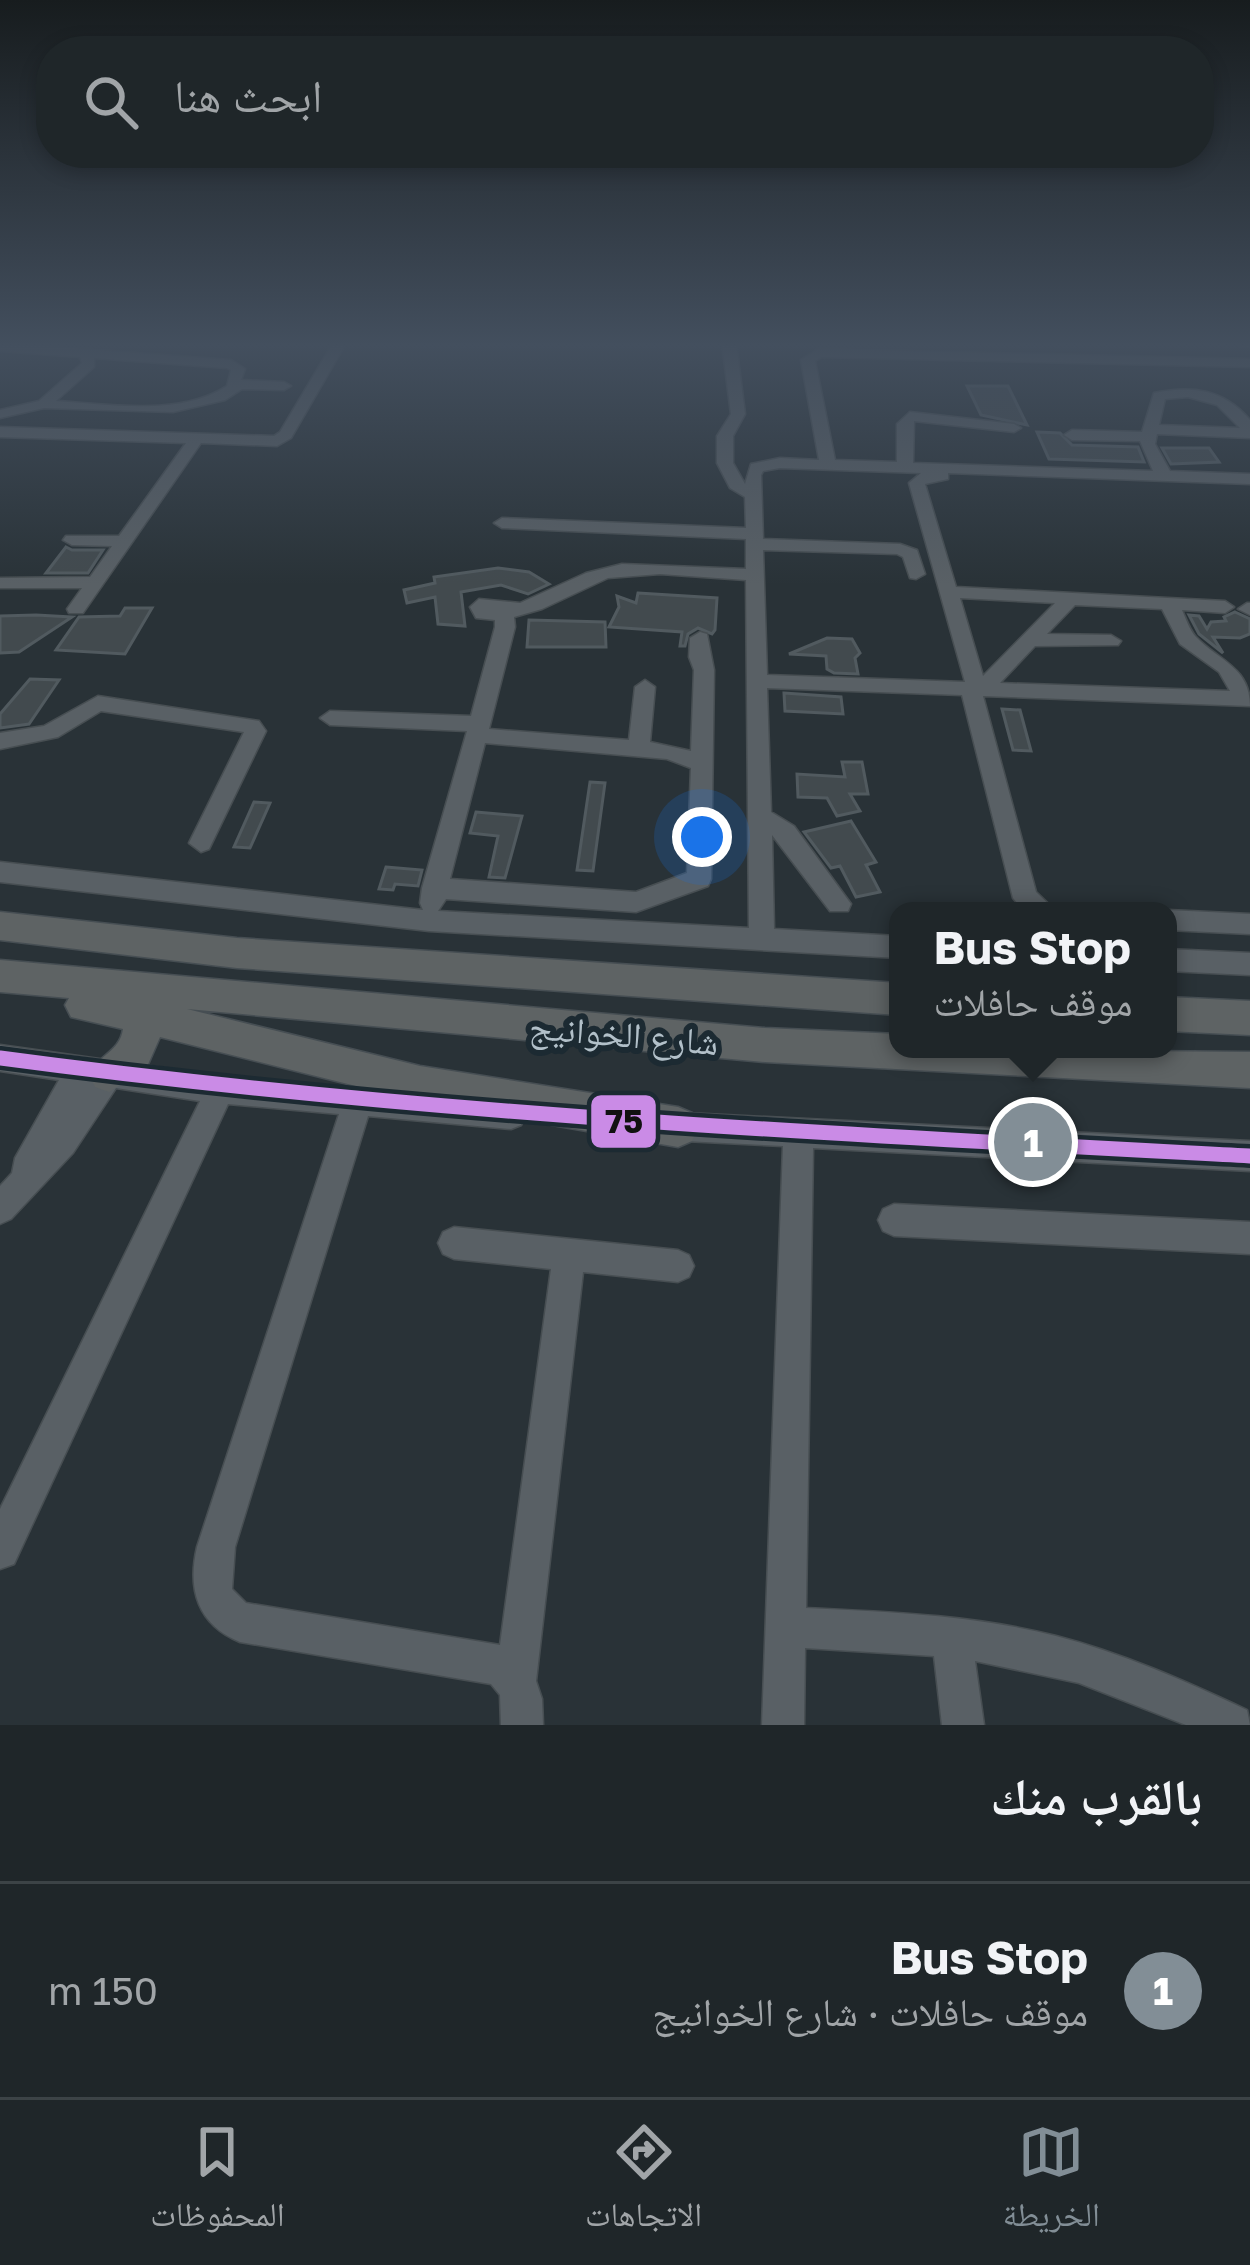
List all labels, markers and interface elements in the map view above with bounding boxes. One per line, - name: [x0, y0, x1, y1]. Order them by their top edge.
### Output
- search box: [36, 36, 1214, 168]
- text: ابحث هنا: [174, 68, 322, 122]
- icon: search: [78, 69, 144, 135]
- your location: [672, 807, 732, 867]
- popup: [889, 902, 1177, 1058]
- text: Bus Stop: [934, 920, 1131, 974]
- text: موقف حافلات: [934, 978, 1132, 1025]
- street label: شارع الخوانيج: [527, 1004, 720, 1065]
- line badge: 75: [589, 1093, 658, 1150]
- pin: 1: [994, 1097, 1072, 1187]
- text: 75: [605, 1101, 643, 1140]
- text: بالقرب منك: [990, 1765, 1202, 1826]
- text: Bus Stop: [891, 1930, 1088, 1984]
- text: 150 m: [48, 1967, 158, 2014]
- text: 1: [1153, 1967, 1173, 2014]
- text: موقف حافلات · شارع الخوانيج: [652, 1988, 1088, 2035]
- tab: المحفوظات: [150, 2119, 285, 2247]
- tab: الاتجاهات: [585, 2119, 702, 2247]
- tab: الخريطة: [1003, 2119, 1100, 2247]

